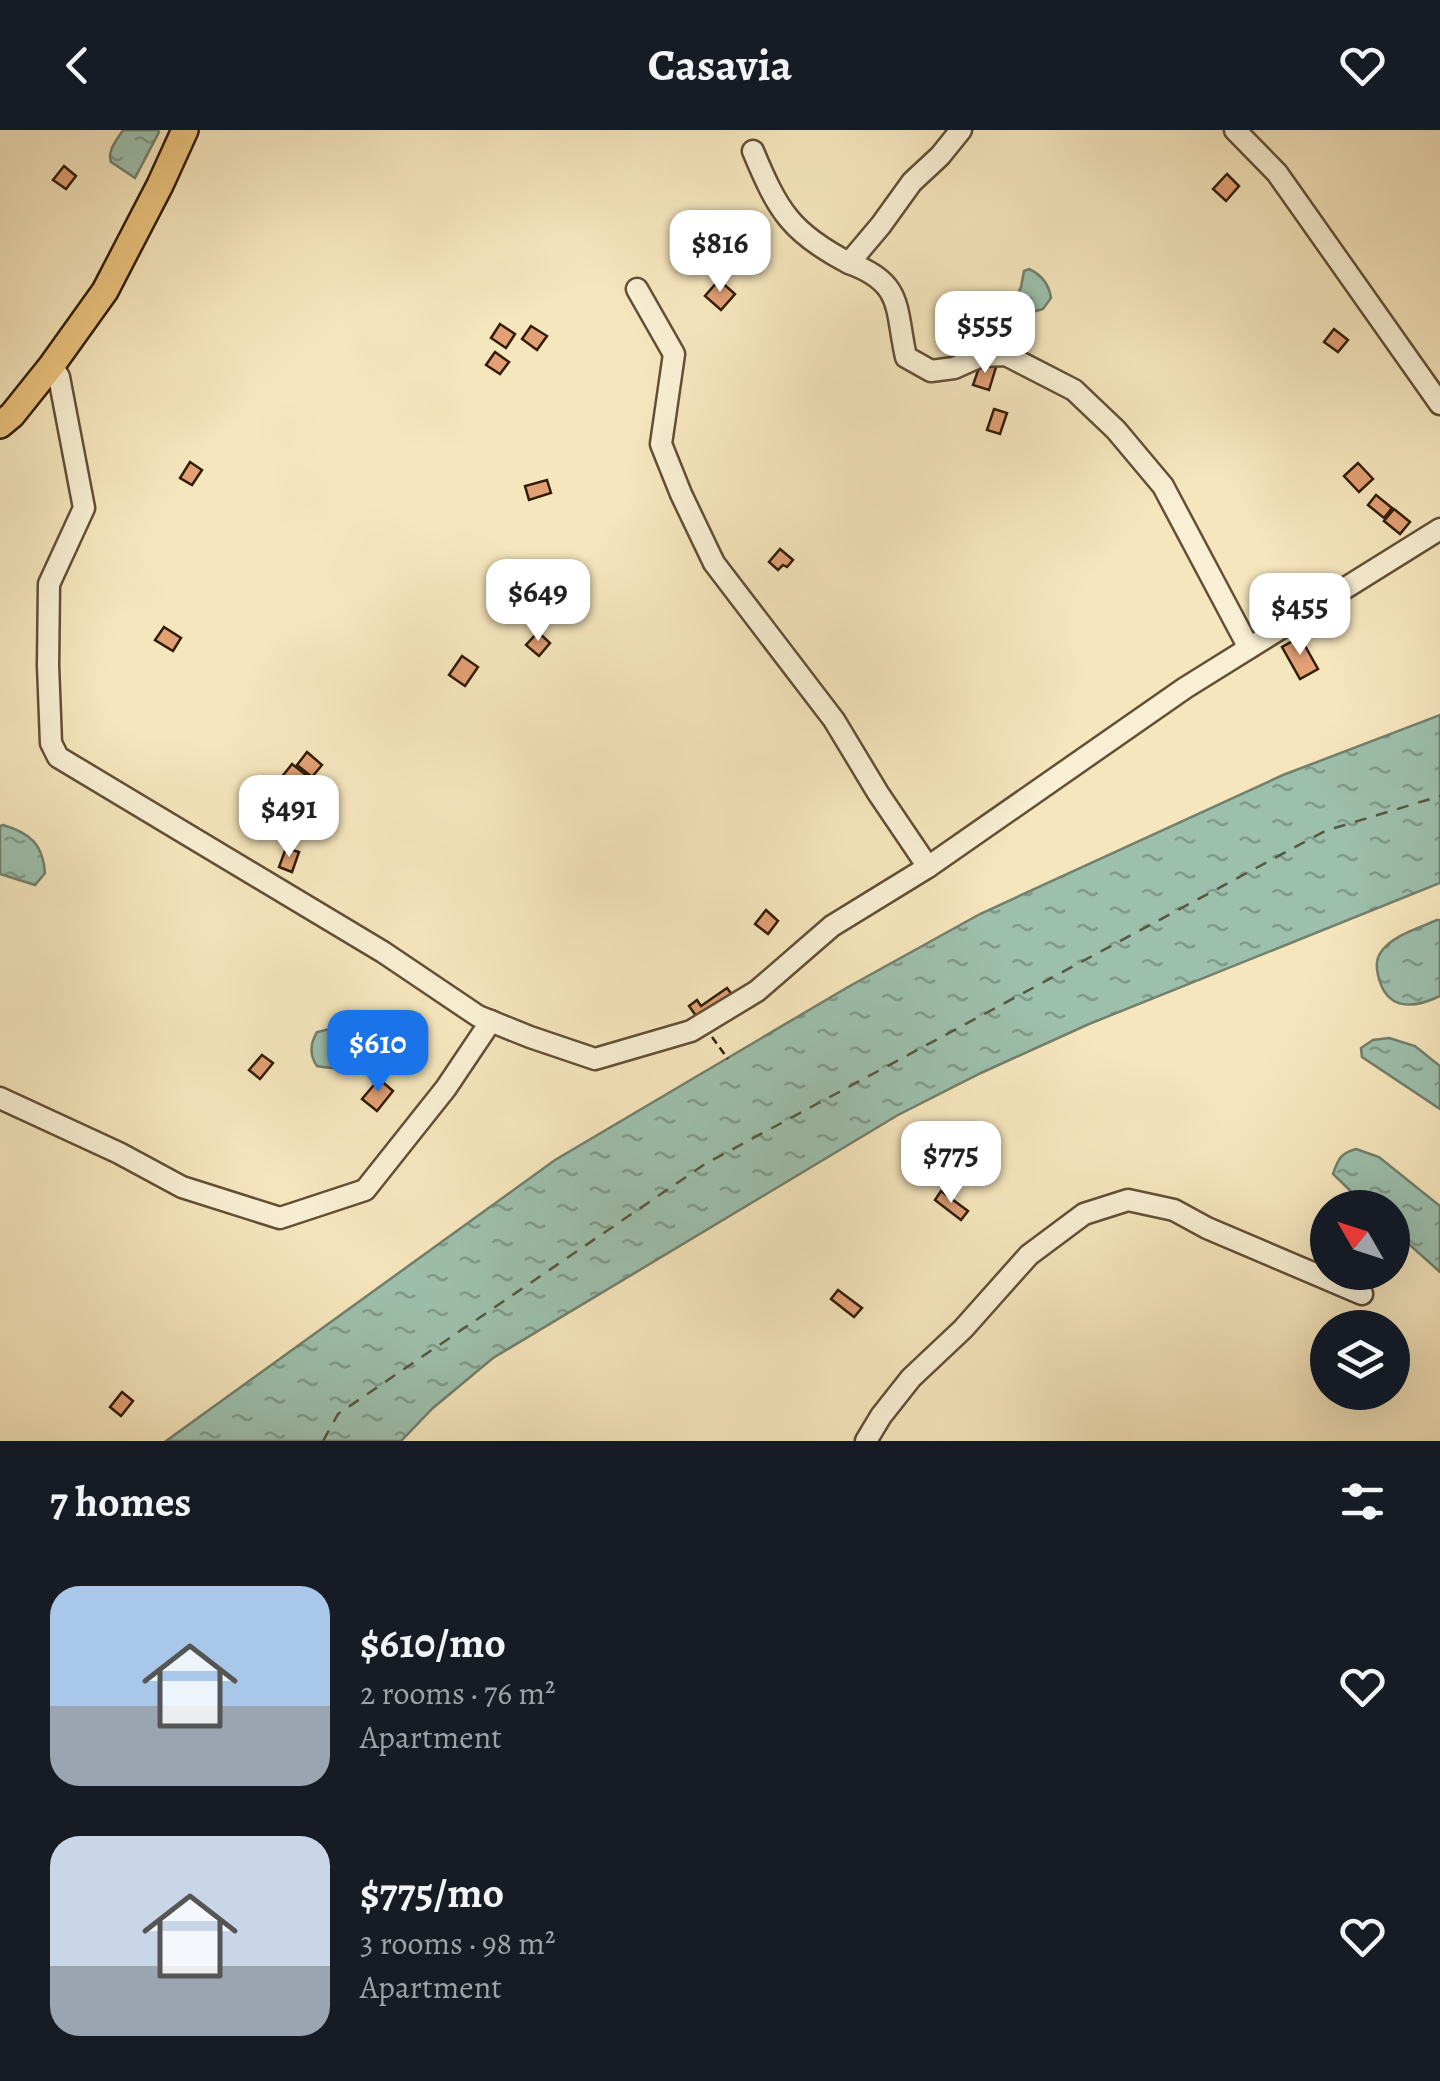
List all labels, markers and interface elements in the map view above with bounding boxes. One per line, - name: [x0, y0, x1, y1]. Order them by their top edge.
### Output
- text: Casavia: [648, 34, 792, 96]
- icon: back: [50, 38, 105, 93]
- icon: heart: [1335, 38, 1390, 93]
- pin: $816: [661, 210, 779, 295]
- text: $816: [692, 220, 748, 264]
- pin: $555: [926, 291, 1044, 376]
- text: $555: [957, 301, 1013, 345]
- pin: $649: [479, 559, 597, 644]
- text: $649: [508, 569, 568, 613]
- pin: $455: [1241, 573, 1359, 658]
- text: $455: [1271, 583, 1329, 627]
- pin: $491: [230, 775, 348, 860]
- text: $491: [261, 785, 317, 829]
- pin: $610: [319, 1010, 437, 1095]
- text: $610: [349, 1020, 407, 1064]
- pin: $775: [892, 1121, 1010, 1206]
- text: $775: [923, 1131, 979, 1175]
- north arrow: [1310, 1190, 1410, 1290]
- map controls: [1310, 1190, 1410, 1410]
- button: layers: [1310, 1310, 1410, 1410]
- text: 7 homes: [50, 1473, 191, 1530]
- icon: filters: [1335, 1474, 1390, 1529]
- text: $610/mo: [360, 1614, 506, 1671]
- icon: home: [130, 1626, 250, 1746]
- icon: heart: [1335, 1659, 1390, 1714]
- text: 2 rooms · 76 m²: [360, 1671, 556, 1715]
- text: Apartment: [360, 1715, 502, 1759]
- text: $775/mo: [360, 1864, 504, 1921]
- icon: home: [130, 1876, 250, 1996]
- icon: heart: [1335, 1909, 1390, 1964]
- text: 3 rooms · 98 m²: [360, 1921, 556, 1965]
- text: Apartment: [360, 1965, 502, 2009]

